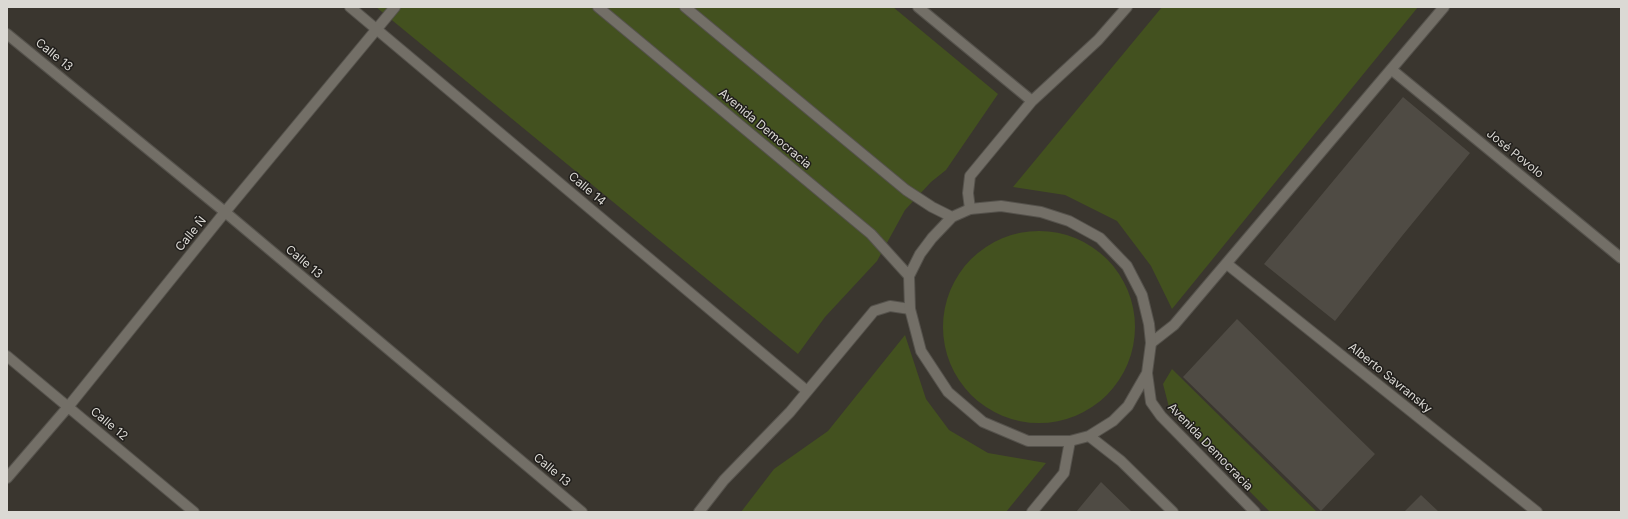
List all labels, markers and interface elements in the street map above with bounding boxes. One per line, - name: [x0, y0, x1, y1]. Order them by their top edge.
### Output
- street label: Calle 13: [32, 36, 76, 74]
- street label: Avenida Democracia: [716, 86, 814, 172]
- street label: José Povolo: [1484, 127, 1546, 181]
- street label: Calle 14: [565, 169, 609, 209]
- street label: Calle Ñ: [173, 214, 209, 254]
- street label: Calle 13: [283, 242, 325, 282]
- street label: Alberto Savransky: [1345, 340, 1435, 416]
- street label: Avenida Democracia: [1164, 400, 1256, 494]
- street label: Calle 12: [88, 404, 130, 444]
- street label: Calle 13: [531, 450, 573, 490]

